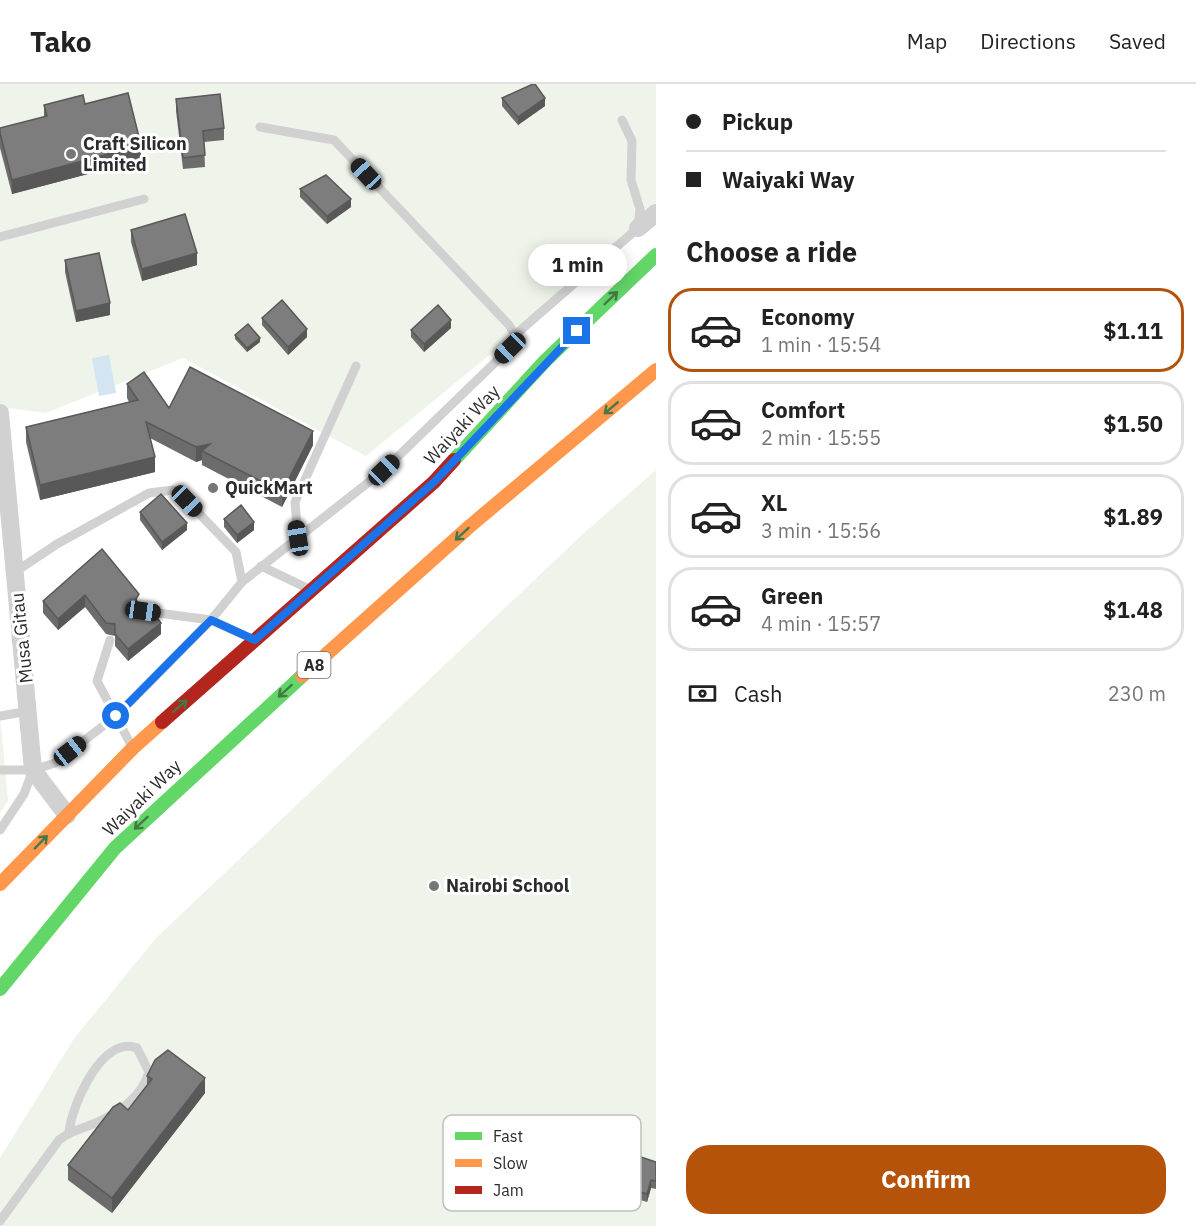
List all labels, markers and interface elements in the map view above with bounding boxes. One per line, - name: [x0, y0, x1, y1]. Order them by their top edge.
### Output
- text: Tako: [30, 23, 92, 60]
- text: Map: [907, 27, 947, 55]
- text: Directions: [980, 27, 1076, 55]
- text: Saved: [1109, 27, 1166, 55]
- text: Pickup: [722, 107, 793, 136]
- place label: Craft Silicon Limited: [83, 132, 187, 176]
- marker: Craft Silicon Limited: [64, 147, 78, 161]
- car: [347, 155, 385, 193]
- text: Waiyaki Way: [722, 165, 855, 194]
- text: Choose a ride: [686, 234, 857, 269]
- callout: 1 min: [528, 244, 626, 286]
- text: 1 min: [551, 251, 604, 278]
- one-way arrow: [603, 292, 618, 306]
- text: Economy: [761, 302, 855, 331]
- icon: car: [689, 303, 743, 357]
- text: $1.11: [1103, 316, 1163, 345]
- route end: [563, 317, 590, 344]
- car: [491, 329, 529, 367]
- text: 1 min · 15:54: [761, 331, 881, 358]
- street label: Waiyaki Way: [419, 380, 504, 469]
- text: Comfort: [761, 395, 845, 424]
- icon: car: [689, 396, 743, 450]
- one-way arrow: [604, 401, 619, 415]
- text: $1.50: [1103, 409, 1163, 438]
- text: 2 min · 15:55: [761, 424, 881, 451]
- car: [365, 451, 403, 489]
- place label: QuickMart: [225, 476, 313, 499]
- marker: QuickMart: [206, 481, 220, 495]
- car: [168, 482, 206, 520]
- text: XL: [761, 488, 787, 517]
- icon: car: [689, 489, 743, 543]
- text: $1.89: [1103, 502, 1163, 531]
- text: 3 min · 15:56: [761, 517, 881, 544]
- car: [286, 519, 310, 557]
- one-way arrow: [455, 527, 470, 541]
- text: Green: [761, 581, 823, 610]
- icon: car: [689, 582, 743, 636]
- street label: Musa Gitau: [5, 592, 38, 684]
- text: $1.48: [1103, 595, 1163, 624]
- car: [124, 600, 162, 622]
- text: 4 min · 15:57: [761, 610, 881, 637]
- road number: A8: [298, 652, 330, 678]
- icon: cash: [686, 677, 719, 710]
- text: Cash: [734, 679, 783, 708]
- text: 230 m: [1108, 680, 1166, 707]
- one-way arrow: [278, 684, 293, 698]
- one-way arrow: [172, 699, 187, 713]
- route start: [102, 702, 129, 729]
- car: [50, 733, 90, 769]
- street label: Waiyaki Way: [97, 754, 186, 841]
- one-way arrow: [134, 816, 149, 830]
- one-way arrow: [33, 835, 48, 850]
- place label: Nairobi School: [446, 874, 570, 897]
- marker: Nairobi School: [427, 879, 441, 893]
- legend: [443, 1115, 641, 1211]
- text: Fast: [493, 1126, 523, 1146]
- button: Confirm: [686, 1145, 1166, 1214]
- text: Slow: [493, 1153, 528, 1173]
- text: Jam: [493, 1180, 524, 1200]

